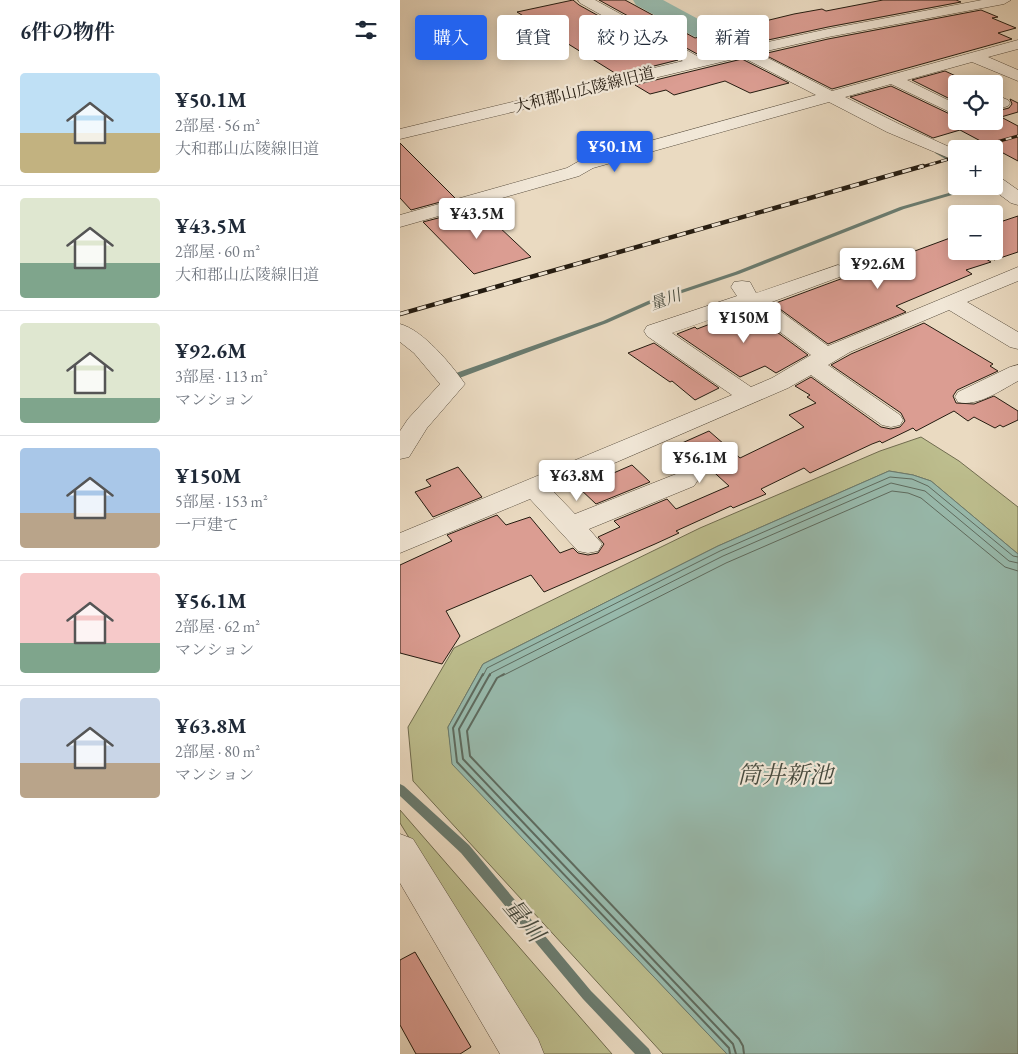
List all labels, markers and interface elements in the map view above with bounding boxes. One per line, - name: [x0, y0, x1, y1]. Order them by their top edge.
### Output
- chip: 購入: [415, 15, 487, 60]
- chip: 賃貸: [497, 15, 569, 60]
- chip: 絞り込み: [579, 15, 687, 60]
- chip: 新着: [697, 15, 769, 60]
- icon: filters: [352, 16, 380, 44]
- text: 6件の物件: [20, 18, 115, 45]
- street label: 大和郡山広陵線旧道: [512, 62, 657, 117]
- map controls: [948, 75, 1003, 260]
- button: locate: [948, 75, 1003, 130]
- text: ¥50.1M: [175, 86, 246, 113]
- icon: home: [60, 93, 120, 153]
- text: 2部屋 · 56 m²: [175, 115, 260, 136]
- pin: ¥50.1M: [574, 130, 656, 173]
- text: ¥50.1M: [588, 136, 642, 157]
- text: 大和郡山広陵線旧道: [175, 138, 319, 159]
- button: +: [948, 140, 1003, 195]
- pin: ¥43.5M: [436, 198, 518, 240]
- text: ¥43.5M: [450, 203, 504, 224]
- button: −: [948, 205, 1003, 260]
- text: ¥43.5M: [175, 212, 246, 239]
- icon: home: [60, 218, 120, 278]
- text: 2部屋 · 60 m²: [175, 241, 260, 262]
- pin: ¥92.6M: [837, 248, 919, 290]
- text: ¥92.6M: [851, 253, 905, 274]
- text: 大和郡山広陵線旧道: [175, 264, 319, 285]
- water label: 量川: [647, 283, 686, 315]
- pin: ¥150M: [709, 302, 779, 344]
- text: ¥150M: [719, 307, 769, 328]
- text: ¥92.6M: [175, 337, 246, 364]
- icon: home: [60, 343, 120, 403]
- text: 3部屋 · 113 m²: [175, 366, 268, 387]
- text: マンション: [175, 389, 254, 410]
- pin: ¥56.1M: [659, 442, 741, 484]
- text: ¥56.1M: [673, 447, 727, 468]
- pin: ¥63.8M: [536, 460, 618, 502]
- text: ¥150M: [175, 462, 241, 489]
- text: ¥63.8M: [550, 465, 604, 486]
- icon: home: [60, 468, 120, 528]
- text: 5部屋 · 153 m²: [175, 491, 268, 512]
- text: 一戸建て: [175, 514, 239, 535]
- text: ¥56.1M: [175, 587, 246, 614]
- icon: home: [60, 593, 120, 653]
- text: 2部屋 · 62 m²: [175, 616, 260, 637]
- text: マンション: [175, 639, 254, 660]
- text: ¥63.8M: [175, 712, 246, 739]
- icon: home: [60, 718, 120, 778]
- text: 2部屋 · 80 m²: [175, 741, 260, 762]
- water label: 筒井新池: [737, 759, 836, 790]
- text: マンション: [175, 764, 254, 785]
- water label: 量川: [497, 891, 554, 950]

